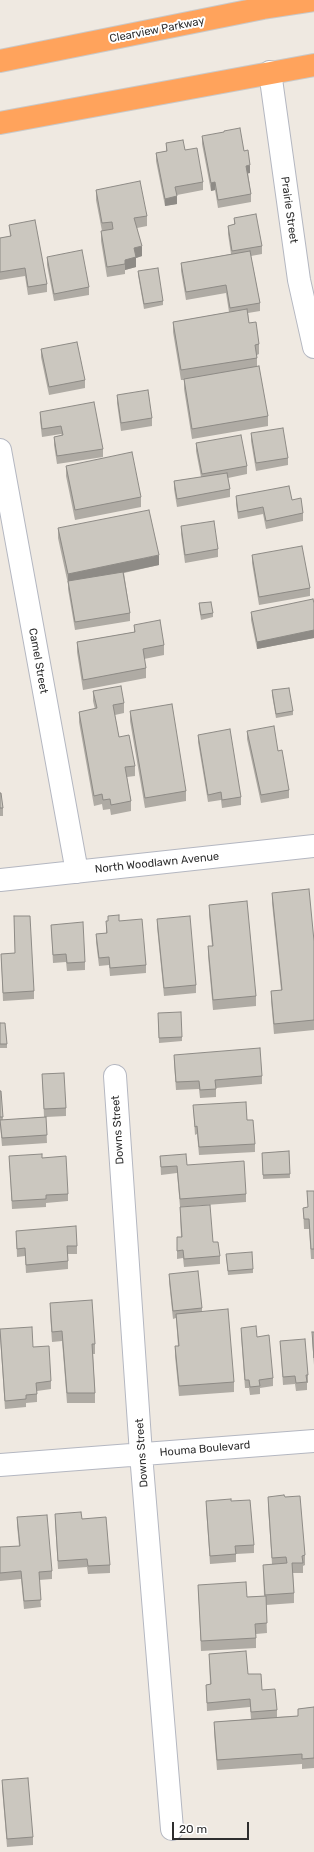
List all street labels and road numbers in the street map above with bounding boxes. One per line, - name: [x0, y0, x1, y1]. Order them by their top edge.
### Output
- street label: Clearview Parkway: [109, 14, 205, 46]
- street label: Prairie Street: [278, 176, 300, 244]
- street label: Camel Street: [26, 627, 50, 695]
- street label: North Woodlawn Avenue: [94, 850, 220, 876]
- street label: Downs Street: [109, 1095, 127, 1165]
- street label: Downs Street: [133, 1418, 151, 1488]
- street label: Houma Boulevard: [159, 1438, 251, 1460]

